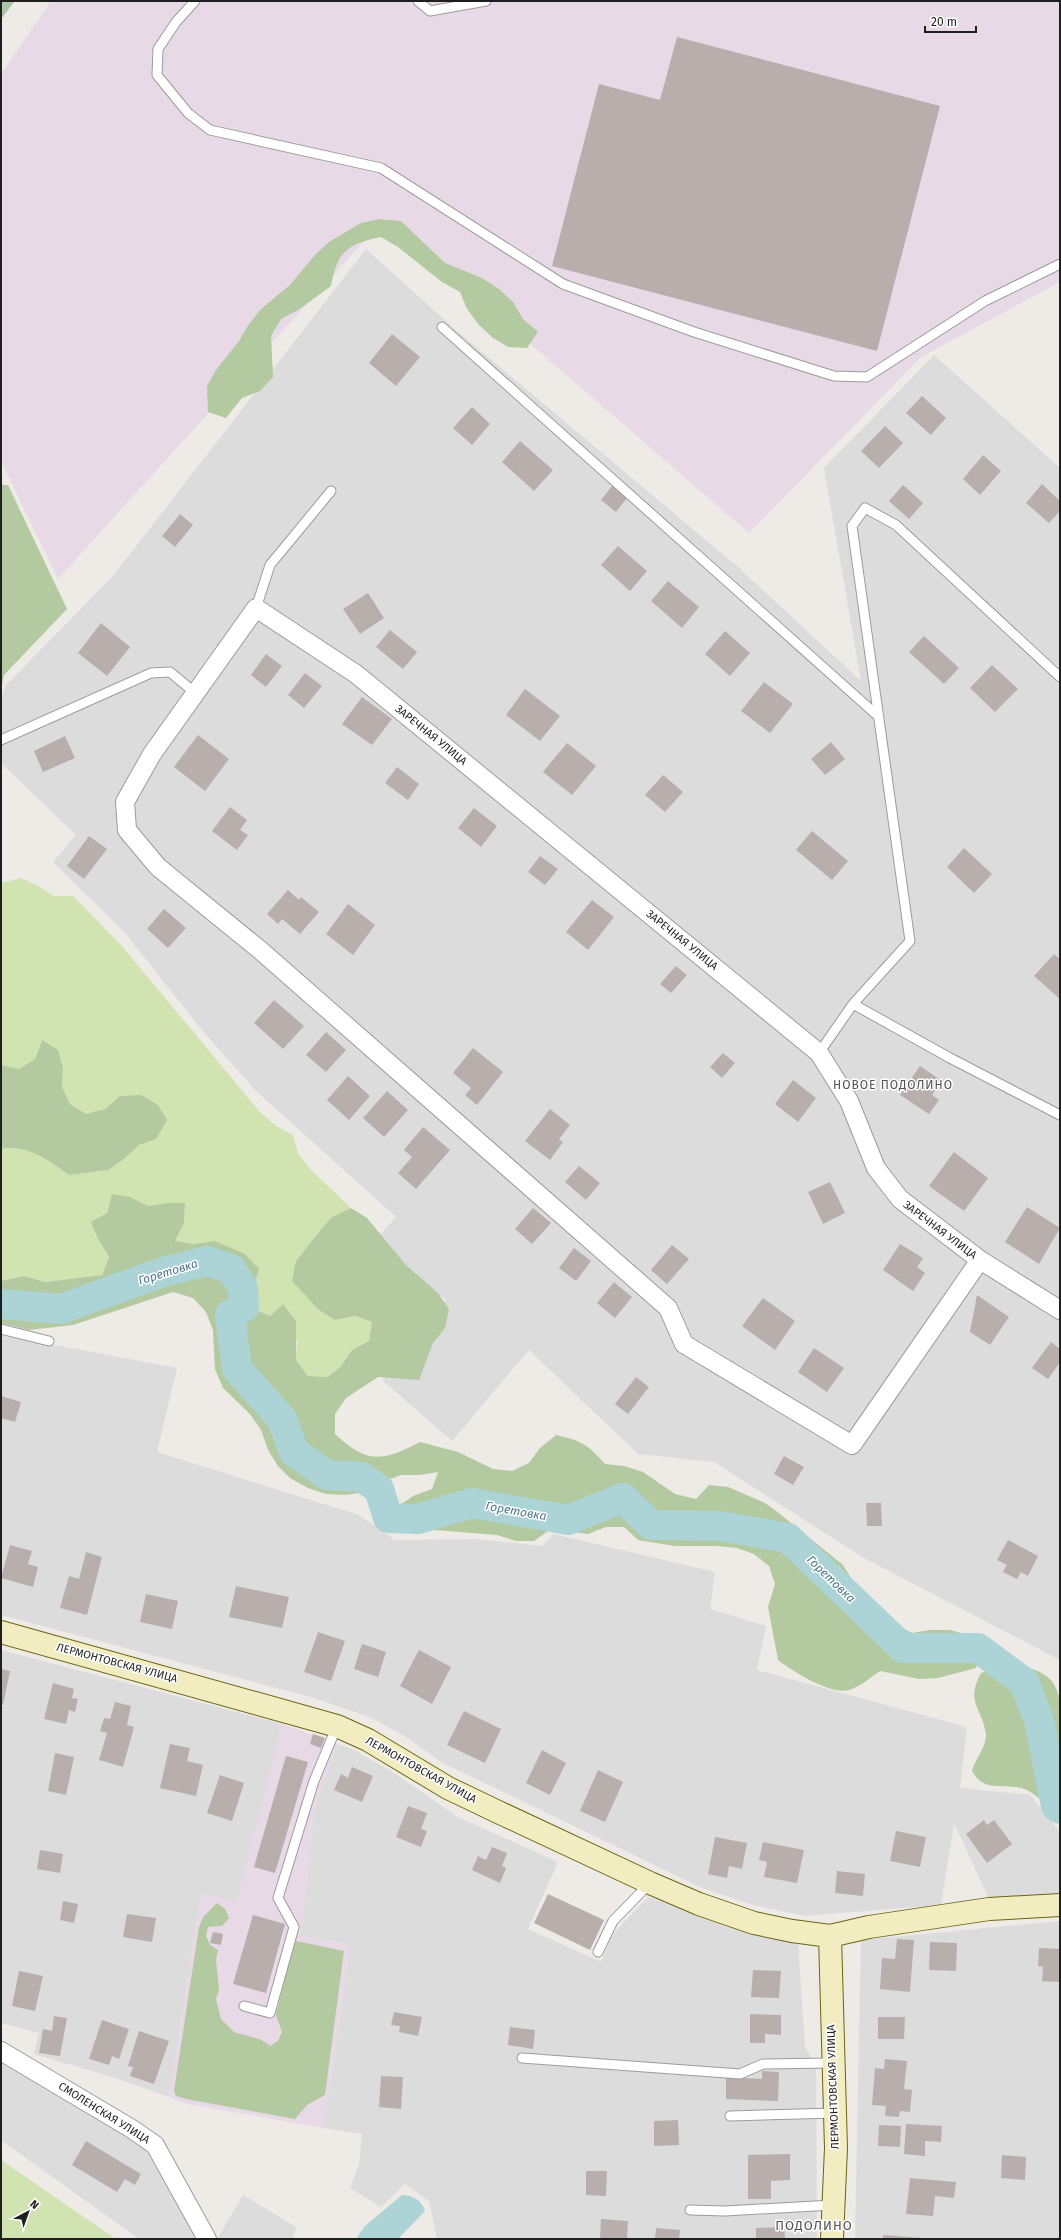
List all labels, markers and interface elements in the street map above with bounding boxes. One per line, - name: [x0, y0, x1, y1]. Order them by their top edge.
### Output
- scale bar: [925, 8, 976, 34]
- text: 20 m: [931, 15, 957, 29]
- street label: ЗАРЕЧНАЯ УЛИЦА: [393, 702, 470, 768]
- street label: ЗАРЕЧНАЯ УЛИЦА: [644, 907, 721, 973]
- district label: НОВОЕ ПОДОЛИНО: [833, 1078, 953, 1092]
- street label: ЗАРЕЧНАЯ УЛИЦА: [901, 1198, 980, 1262]
- water label: Горетовка: [137, 1256, 200, 1288]
- water label: Горетовка: [484, 1499, 548, 1523]
- water label: Горетовка: [804, 1553, 858, 1606]
- street label: ЛЕРМОНТОВСКАЯ УЛИЦА: [55, 1641, 180, 1686]
- street label: ЛЕРМОНТОВСКАЯ УЛИЦА: [363, 1734, 479, 1806]
- street label: ЛЕРМОНТОВСКАЯ УЛИЦА: [824, 2024, 842, 2150]
- street label: СМОЛЕНСКАЯ УЛИЦА: [56, 2080, 153, 2147]
- north arrow: [8, 2192, 48, 2232]
- text: N: [27, 2198, 41, 2212]
- district label: ПОДОЛИНО: [775, 2218, 853, 2233]

